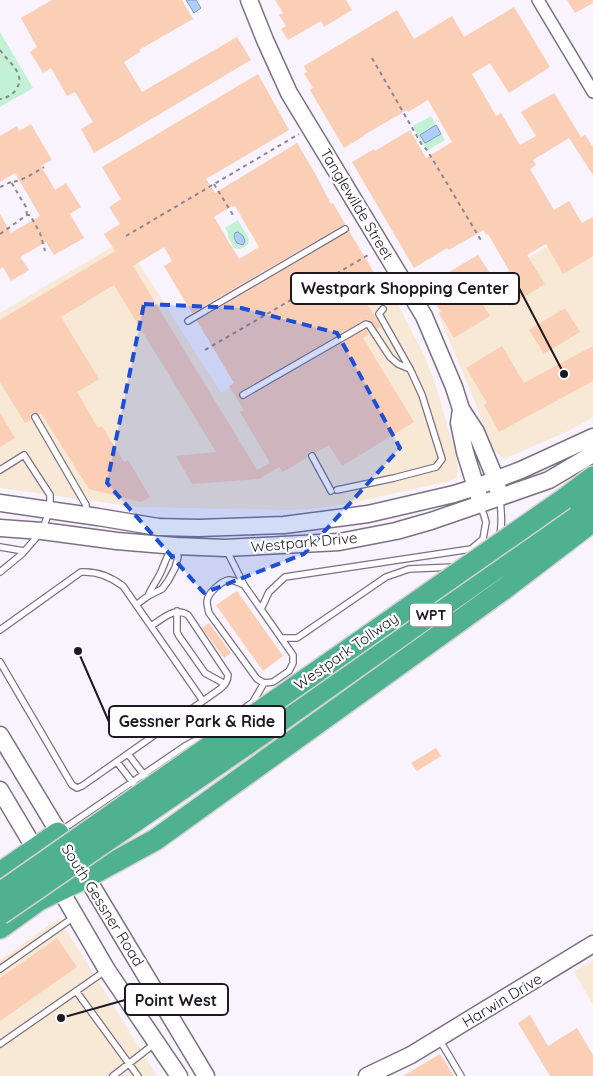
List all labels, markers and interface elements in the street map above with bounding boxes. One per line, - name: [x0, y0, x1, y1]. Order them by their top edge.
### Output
- street label: Tanglewilde Street: [316, 145, 398, 263]
- callout: Westpark Shopping Center: [291, 273, 519, 304]
- text: Westpark Shopping Center: [301, 278, 509, 298]
- street label: Westpark Drive: [250, 528, 358, 556]
- road number: WPT: [410, 604, 452, 626]
- street label: Westpark Tollway: [290, 608, 402, 694]
- callout: Gessner Park & Ride: [109, 706, 285, 737]
- text: Gessner Park & Ride: [119, 711, 275, 731]
- street label: South Gessner Road: [58, 840, 148, 970]
- street label: Harwin Drive: [459, 969, 545, 1031]
- callout: Point West: [125, 984, 228, 1015]
- text: Point West: [135, 990, 217, 1010]

